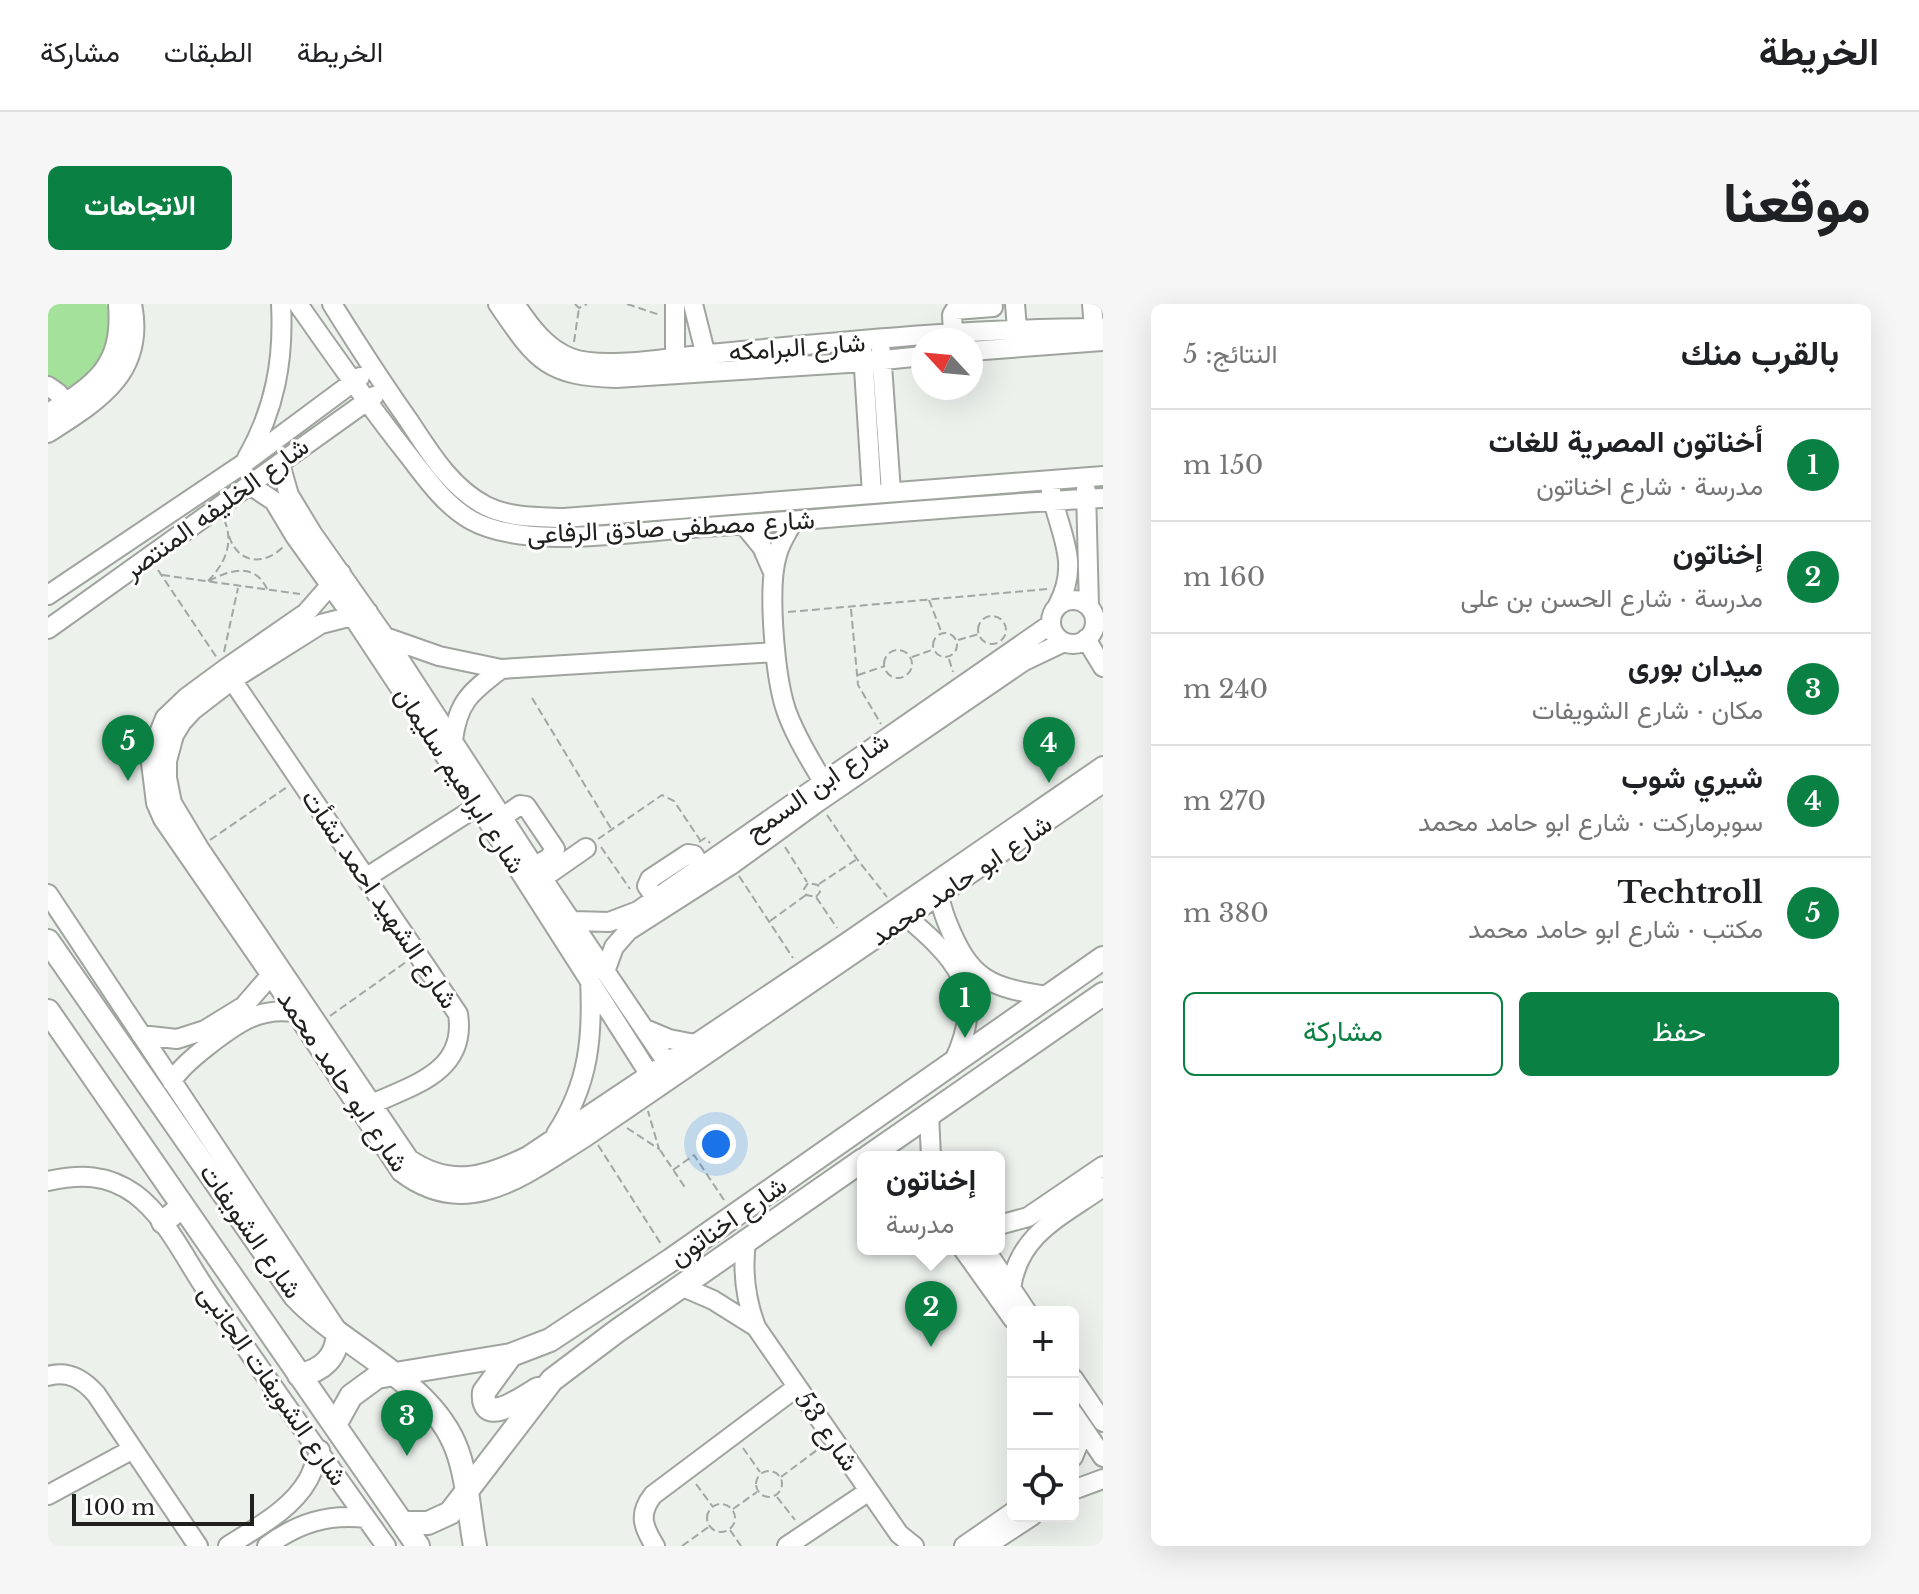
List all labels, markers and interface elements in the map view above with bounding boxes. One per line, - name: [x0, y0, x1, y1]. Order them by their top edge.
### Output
- text: الخريطة: [1759, 28, 1879, 75]
- text: مشاركة: [40, 35, 120, 70]
- text: الطبقات: [164, 35, 253, 70]
- text: الخريطة: [297, 35, 383, 70]
- button: الاتجاهات: [48, 166, 232, 250]
- text: موقعنا: [1723, 168, 1871, 237]
- street label: شارع البرامكه: [727, 326, 867, 370]
- north arrow: [911, 328, 983, 400]
- text: بالقرب منك: [1681, 332, 1839, 374]
- text: النتائج: 5: [1183, 338, 1278, 370]
- text: أخناتون المصرية للغات: [1488, 423, 1763, 460]
- street label: شارع الخليفه المنتصر: [116, 430, 316, 588]
- text: 150 m: [1183, 449, 1263, 481]
- text: 1: [1807, 449, 1819, 481]
- text: مدرسة · شارع اخناتون: [1536, 470, 1763, 502]
- street label: شارع مصطفى صادق الرفاعى: [526, 503, 816, 553]
- text: إخناتون: [1673, 535, 1763, 572]
- text: 160 m: [1183, 561, 1265, 593]
- text: 2: [1805, 561, 1821, 593]
- text: مدرسة · شارع الحسن بن على: [1460, 582, 1763, 614]
- text: ميدان بورى: [1628, 647, 1763, 684]
- text: 240 m: [1183, 673, 1268, 705]
- text: 3: [1805, 673, 1821, 705]
- street label: شارع ابراهيم سليمان: [386, 680, 532, 881]
- text: مكان · شارع الشويفات: [1532, 694, 1763, 726]
- pin: 5: [102, 715, 154, 781]
- pin: 4: [1023, 717, 1075, 783]
- street label: شارع ابن السمح: [739, 725, 896, 849]
- text: شيري شوب: [1621, 759, 1763, 796]
- street label: شارع الشهيد احمد نشأت: [293, 783, 465, 1016]
- text: 270 m: [1183, 785, 1266, 817]
- text: 4: [1804, 785, 1822, 817]
- text: سوبرماركت · شارع ابو حامد محمد: [1418, 806, 1763, 838]
- street label: شارع ابو حامد محمد: [864, 807, 1059, 954]
- text: Techtroll: [1617, 874, 1763, 911]
- text: 380 m: [1183, 897, 1269, 929]
- text: 5: [1805, 897, 1821, 929]
- text: مكتب · شارع ابو حامد محمد: [1468, 913, 1763, 945]
- pin: 1: [939, 972, 991, 1038]
- street label: شارع ابو حامد محمد: [269, 984, 416, 1179]
- button: مشاركة: [1183, 992, 1503, 1076]
- button: حفظ: [1519, 992, 1839, 1076]
- your location: [696, 1124, 736, 1164]
- popup: [857, 1151, 1005, 1255]
- street label: شارع الشويفات: [191, 1157, 309, 1306]
- text: إخناتون: [886, 1161, 976, 1198]
- street label: شارع اخناتون: [663, 1169, 794, 1275]
- text: مدرسة: [886, 1208, 954, 1240]
- street label: شارع الشويفات الجانبى: [190, 1278, 355, 1493]
- pin: 2: [905, 1281, 957, 1347]
- map controls: [1007, 1306, 1079, 1522]
- button: +: [1007, 1306, 1079, 1378]
- button: −: [1007, 1378, 1079, 1450]
- street label: شارع 53: [786, 1385, 866, 1478]
- pin: 3: [381, 1390, 433, 1456]
- button: locate: [1007, 1450, 1079, 1522]
- scale bar: [72, 1490, 254, 1526]
- text: 100 m: [84, 1494, 155, 1521]

